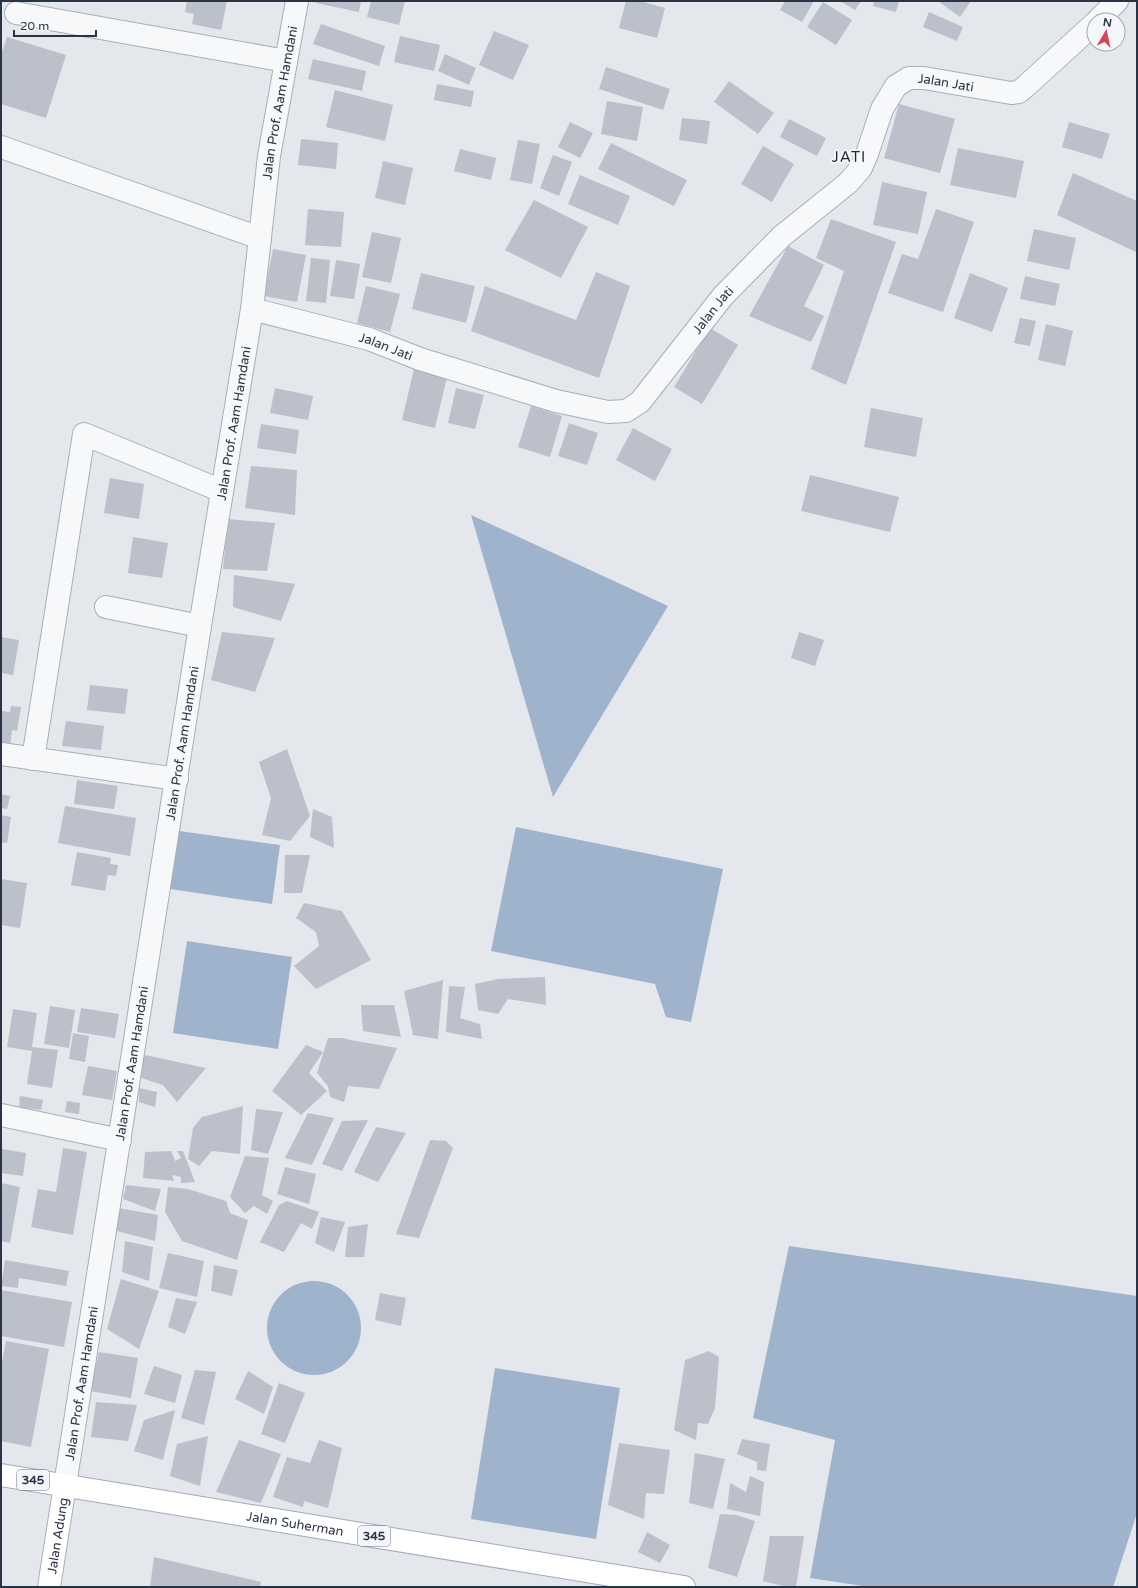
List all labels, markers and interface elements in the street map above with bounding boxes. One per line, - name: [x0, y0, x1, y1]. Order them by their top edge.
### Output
- scale bar: [14, 12, 96, 38]
- north arrow: [1086, 12, 1126, 52]
- text: N: [1102, 16, 1113, 30]
- text: 20 m: [20, 19, 49, 33]
- street label: Jalan Prof. Aam Hamdani: [259, 25, 301, 181]
- street label: Jalan Jati: [918, 71, 975, 95]
- district label: JATI: [832, 148, 866, 166]
- street label: Jalan Jati: [689, 283, 737, 338]
- street label: Jalan Jati: [357, 330, 415, 364]
- street label: Jalan Prof. Aam Hamdani: [214, 345, 255, 502]
- street label: Jalan Prof. Aam Hamdani: [163, 665, 203, 822]
- street label: Jalan Prof. Aam Hamdani: [112, 985, 152, 1142]
- street label: Jalan Prof. Aam Hamdani: [62, 1305, 102, 1462]
- road number: 345: [17, 1470, 49, 1490]
- street label: Jalan Adung: [44, 1496, 72, 1575]
- street label: Jalan Suherman: [245, 1508, 345, 1540]
- road number: 345: [358, 1526, 390, 1546]

